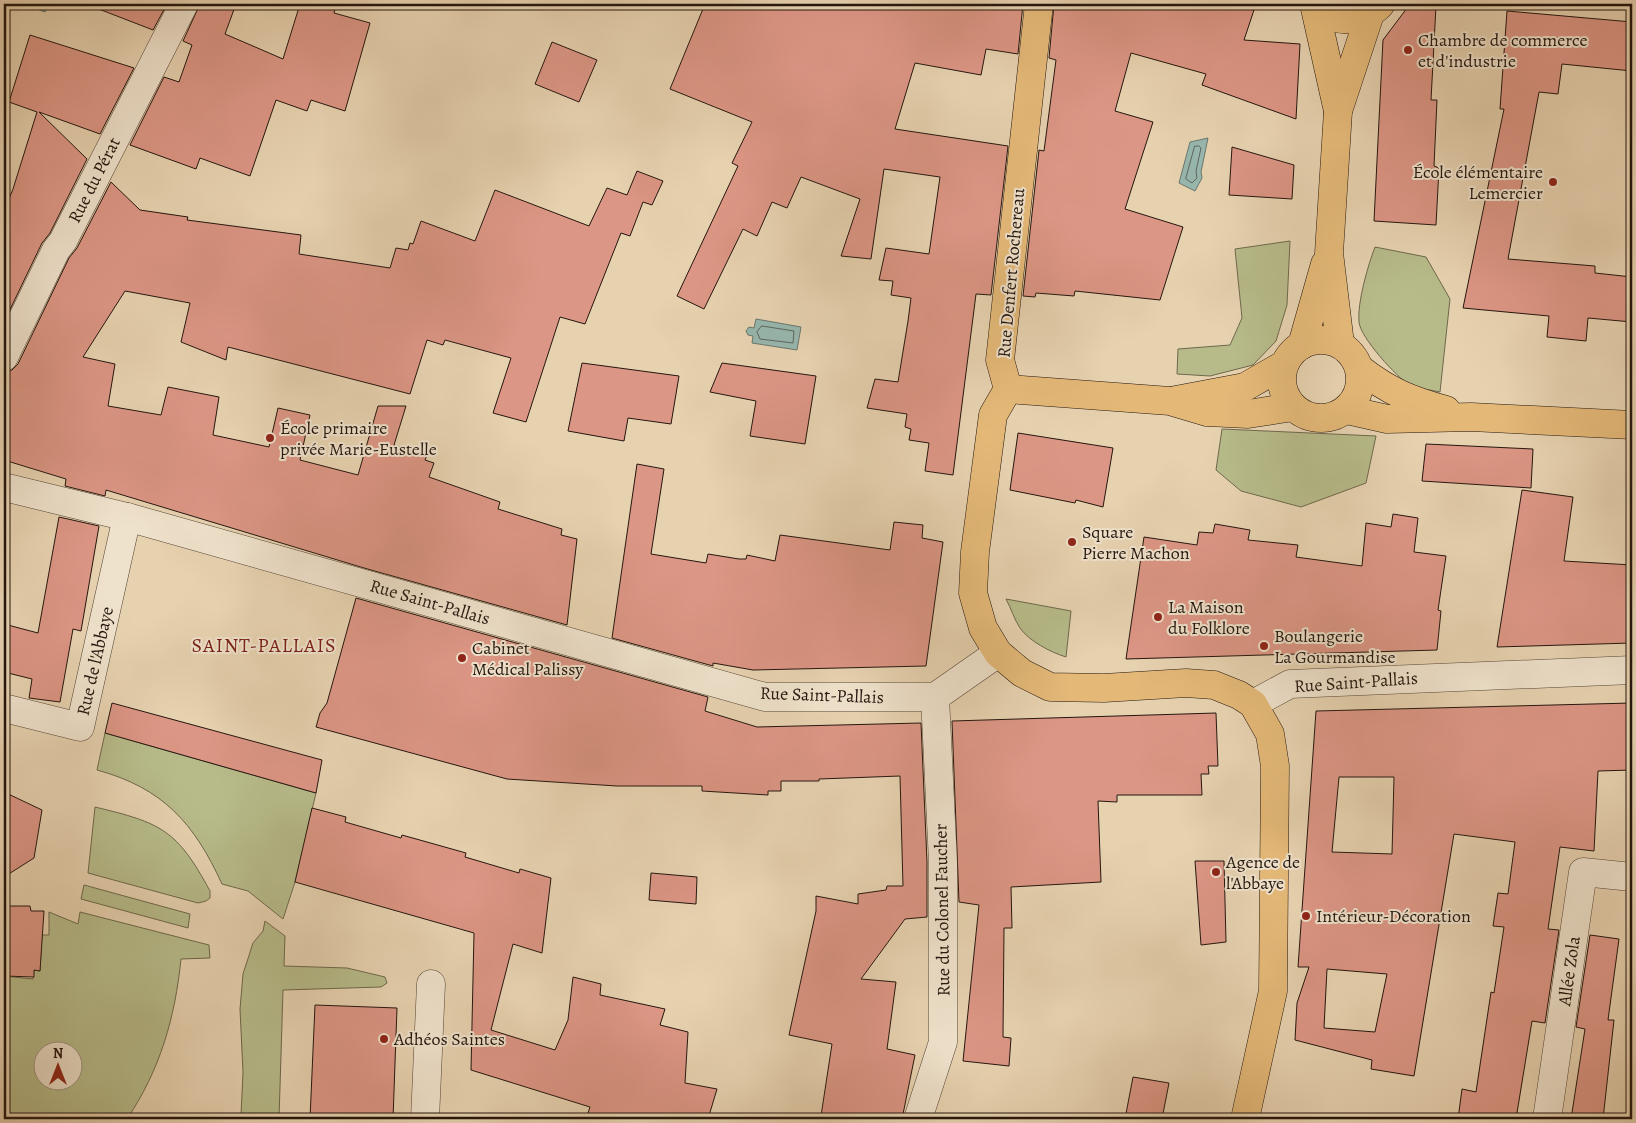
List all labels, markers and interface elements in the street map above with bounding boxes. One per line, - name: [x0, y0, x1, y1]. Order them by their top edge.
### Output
- place label: Chambre de commerce et d'industrie: [1418, 28, 1588, 73]
- marker: Chambre de commerce et d'industrie: [1402, 44, 1414, 56]
- street label: Rue du Pérat: [62, 133, 126, 227]
- place label: École élémentaire Lemercier: [1413, 160, 1543, 205]
- marker: École élémentaire Lemercier: [1547, 176, 1559, 188]
- street label: Rue Denfert Rochereau: [992, 187, 1030, 359]
- place label: École primaire privée Marie-Eustelle: [280, 416, 437, 461]
- marker: École primaire privée Marie-Eustelle: [264, 432, 276, 444]
- place label: Square Pierre Machon: [1082, 520, 1190, 565]
- marker: Square Pierre Machon: [1066, 536, 1078, 548]
- street label: Rue Saint-Pallais: [367, 573, 493, 631]
- place label: La Maison du Folklore: [1168, 595, 1250, 640]
- street label: Rue de l'Abbaye: [71, 604, 119, 718]
- marker: La Maison du Folklore: [1152, 611, 1164, 623]
- place label: Boulangerie La Gourmandise: [1274, 624, 1396, 669]
- district label: SAINT-PALLAIS: [191, 632, 337, 659]
- place label: Cabinet Médical Palissy: [472, 636, 584, 681]
- marker: Boulangerie La Gourmandise: [1258, 640, 1270, 652]
- marker: Cabinet Médical Palissy: [456, 652, 468, 664]
- street label: Rue Saint-Pallais: [1293, 666, 1419, 698]
- street label: Rue Saint-Pallais: [760, 681, 884, 709]
- street label: Rue du Colonel Faucher: [928, 823, 956, 997]
- place label: Agence de l'Abbaye: [1225, 850, 1300, 895]
- marker: Agence de l'Abbaye: [1210, 866, 1222, 878]
- place label: Intérieur-Décoration: [1316, 904, 1471, 928]
- marker: Intérieur-Décoration: [1300, 910, 1312, 922]
- street label: Allée Zola: [1552, 934, 1586, 1008]
- place label: Adhéos Saintes: [393, 1027, 505, 1051]
- marker: Adhéos Saintes: [378, 1033, 390, 1045]
- north arrow: [32, 1040, 82, 1090]
- text: N: [53, 1044, 63, 1063]

